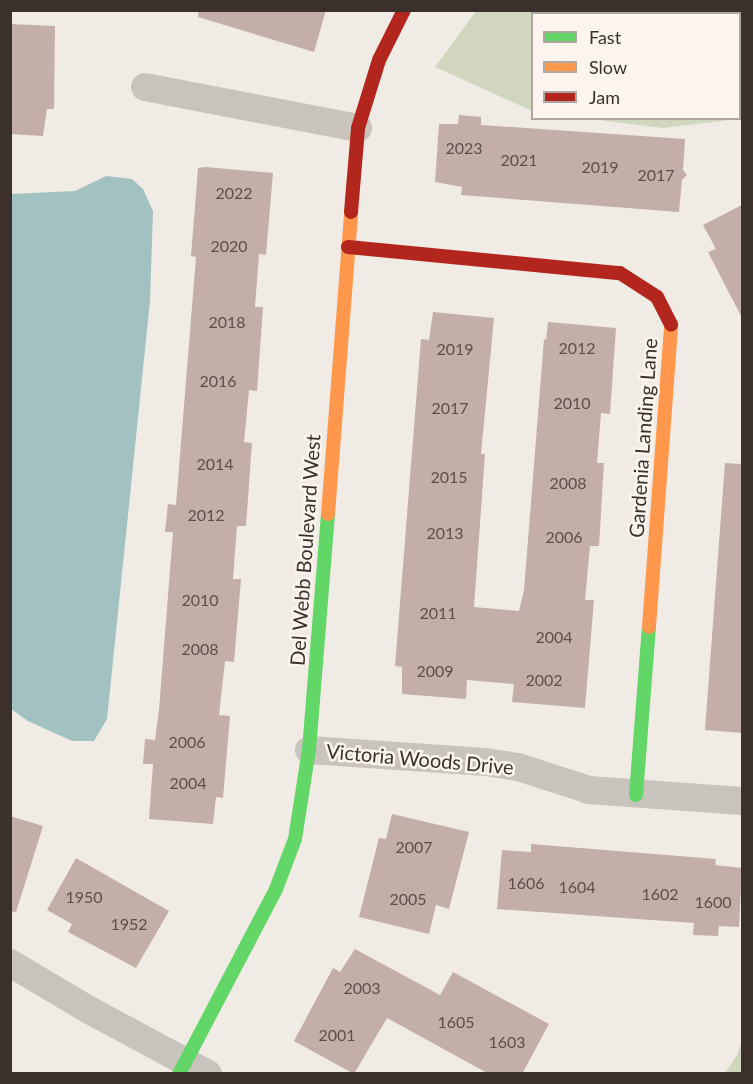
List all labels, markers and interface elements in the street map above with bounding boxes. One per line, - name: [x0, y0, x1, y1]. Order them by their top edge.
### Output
- legend: [531, 12, 741, 120]
- text: Fast: [589, 26, 621, 48]
- text: Slow: [589, 56, 627, 78]
- text: Jam: [589, 86, 620, 108]
- house number: 2023: [445, 138, 483, 158]
- house number: 2021: [500, 150, 538, 170]
- house number: 2019: [581, 157, 619, 177]
- house number: 2017: [637, 165, 675, 185]
- house number: 2022: [215, 183, 253, 203]
- house number: 2020: [210, 236, 248, 256]
- house number: 2018: [208, 312, 246, 332]
- street label: Gardenia Landing Lane: [624, 337, 662, 539]
- house number: 2012: [558, 338, 596, 358]
- house number: 2019: [436, 339, 474, 359]
- house number: 2016: [199, 371, 237, 391]
- house number: 2010: [553, 393, 591, 413]
- house number: 2017: [431, 398, 469, 418]
- street label: Del Webb Boulevard West: [285, 433, 325, 667]
- house number: 2014: [196, 454, 234, 474]
- house number: 2015: [430, 467, 468, 487]
- house number: 2008: [549, 473, 587, 493]
- house number: 2012: [187, 505, 225, 525]
- house number: 2013: [426, 523, 464, 543]
- house number: 2006: [545, 527, 583, 547]
- house number: 2010: [181, 590, 219, 610]
- house number: 2011: [419, 603, 457, 623]
- house number: 2004: [535, 627, 573, 647]
- house number: 2008: [181, 639, 219, 659]
- house number: 2009: [416, 661, 454, 681]
- house number: 2002: [525, 670, 563, 690]
- house number: 2006: [168, 732, 206, 752]
- street label: Victoria Woods Drive: [325, 739, 515, 779]
- house number: 2004: [169, 773, 207, 793]
- house number: 2007: [395, 837, 433, 857]
- house number: 1606: [507, 873, 545, 893]
- house number: 1604: [558, 877, 596, 897]
- house number: 1602: [641, 884, 679, 904]
- house number: 1950: [65, 887, 103, 907]
- house number: 2005: [389, 889, 427, 909]
- house number: 1600: [694, 892, 732, 912]
- house number: 1952: [110, 914, 148, 934]
- house number: 2003: [343, 978, 381, 998]
- house number: 1605: [437, 1012, 475, 1032]
- house number: 2001: [318, 1025, 356, 1045]
- house number: 1603: [488, 1032, 526, 1052]

